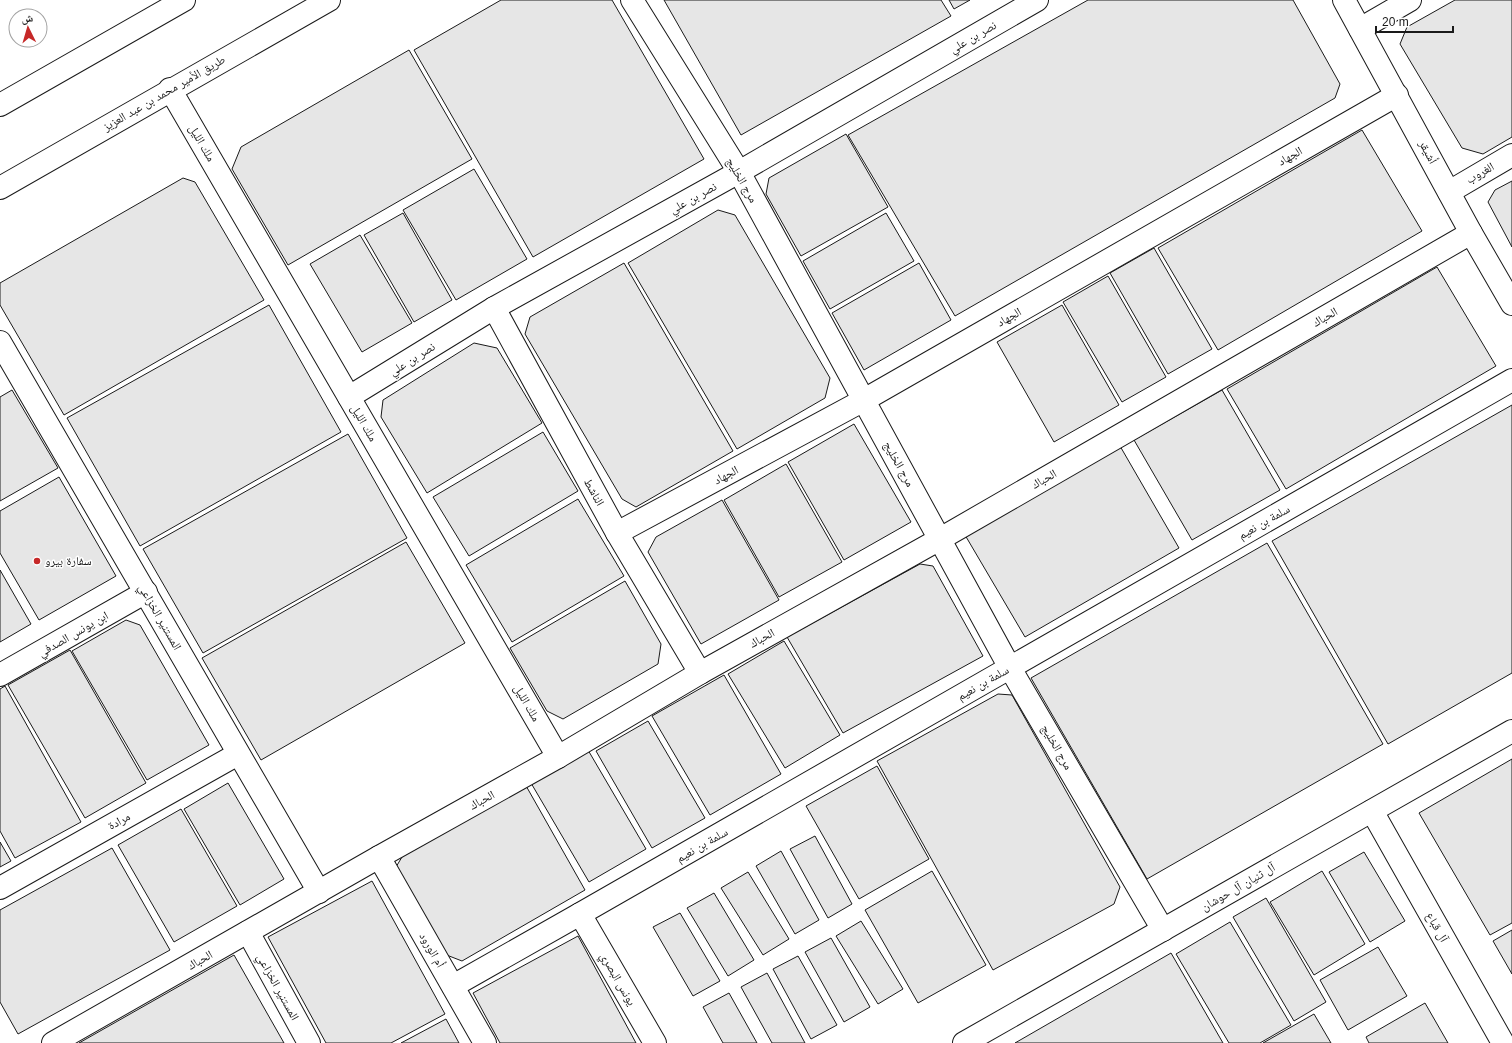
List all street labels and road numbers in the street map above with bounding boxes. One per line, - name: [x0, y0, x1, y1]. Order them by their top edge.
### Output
- street label: نصر بن علي: [947, 18, 1000, 59]
- street label: طريق الأمير محمد بن عبد العزيز: [100, 52, 228, 135]
- street label: ملك الليل: [186, 122, 218, 164]
- street label: أشيقر: [1415, 137, 1440, 166]
- street label: الجهاد: [1275, 143, 1305, 169]
- street label: مرج الخليج: [723, 155, 761, 205]
- street label: الغروب: [1463, 159, 1497, 187]
- street label: نصر بن علي: [667, 179, 720, 219]
- street label: الجهاد: [994, 304, 1024, 330]
- street label: الحباك: [1310, 304, 1340, 330]
- street label: نصر بن علي: [386, 339, 439, 381]
- street label: ملك الليل: [348, 402, 380, 444]
- street label: مرج الخليج: [881, 439, 917, 489]
- street label: الجهاد: [711, 463, 741, 487]
- street label: الحباك: [1029, 466, 1059, 492]
- street label: الناشط: [581, 476, 607, 508]
- street label: سلمة بن نعيم: [1236, 502, 1293, 543]
- street label: المستنير الخزاعي: [133, 581, 185, 654]
- street label: ابن يونس الصدفي: [35, 608, 112, 662]
- street label: الحباك: [747, 625, 777, 651]
- street label: سلمة بن نعيم: [955, 663, 1012, 704]
- street label: ملك الليل: [511, 682, 543, 724]
- street label: مرج الخليج: [1038, 722, 1076, 772]
- street label: الحباك: [467, 787, 497, 813]
- street label: مرادة: [106, 809, 132, 833]
- street label: سلمة بن نعيم: [674, 825, 731, 866]
- street label: آل ثنيان آل حوشان: [1198, 860, 1278, 914]
- street label: آل قباع: [1422, 910, 1451, 946]
- street label: أم الورود: [415, 930, 448, 971]
- street label: الحباك: [185, 947, 215, 973]
- street label: يونس البصري: [595, 950, 639, 1010]
- street label: المستنير الخزاعي: [251, 951, 302, 1024]

